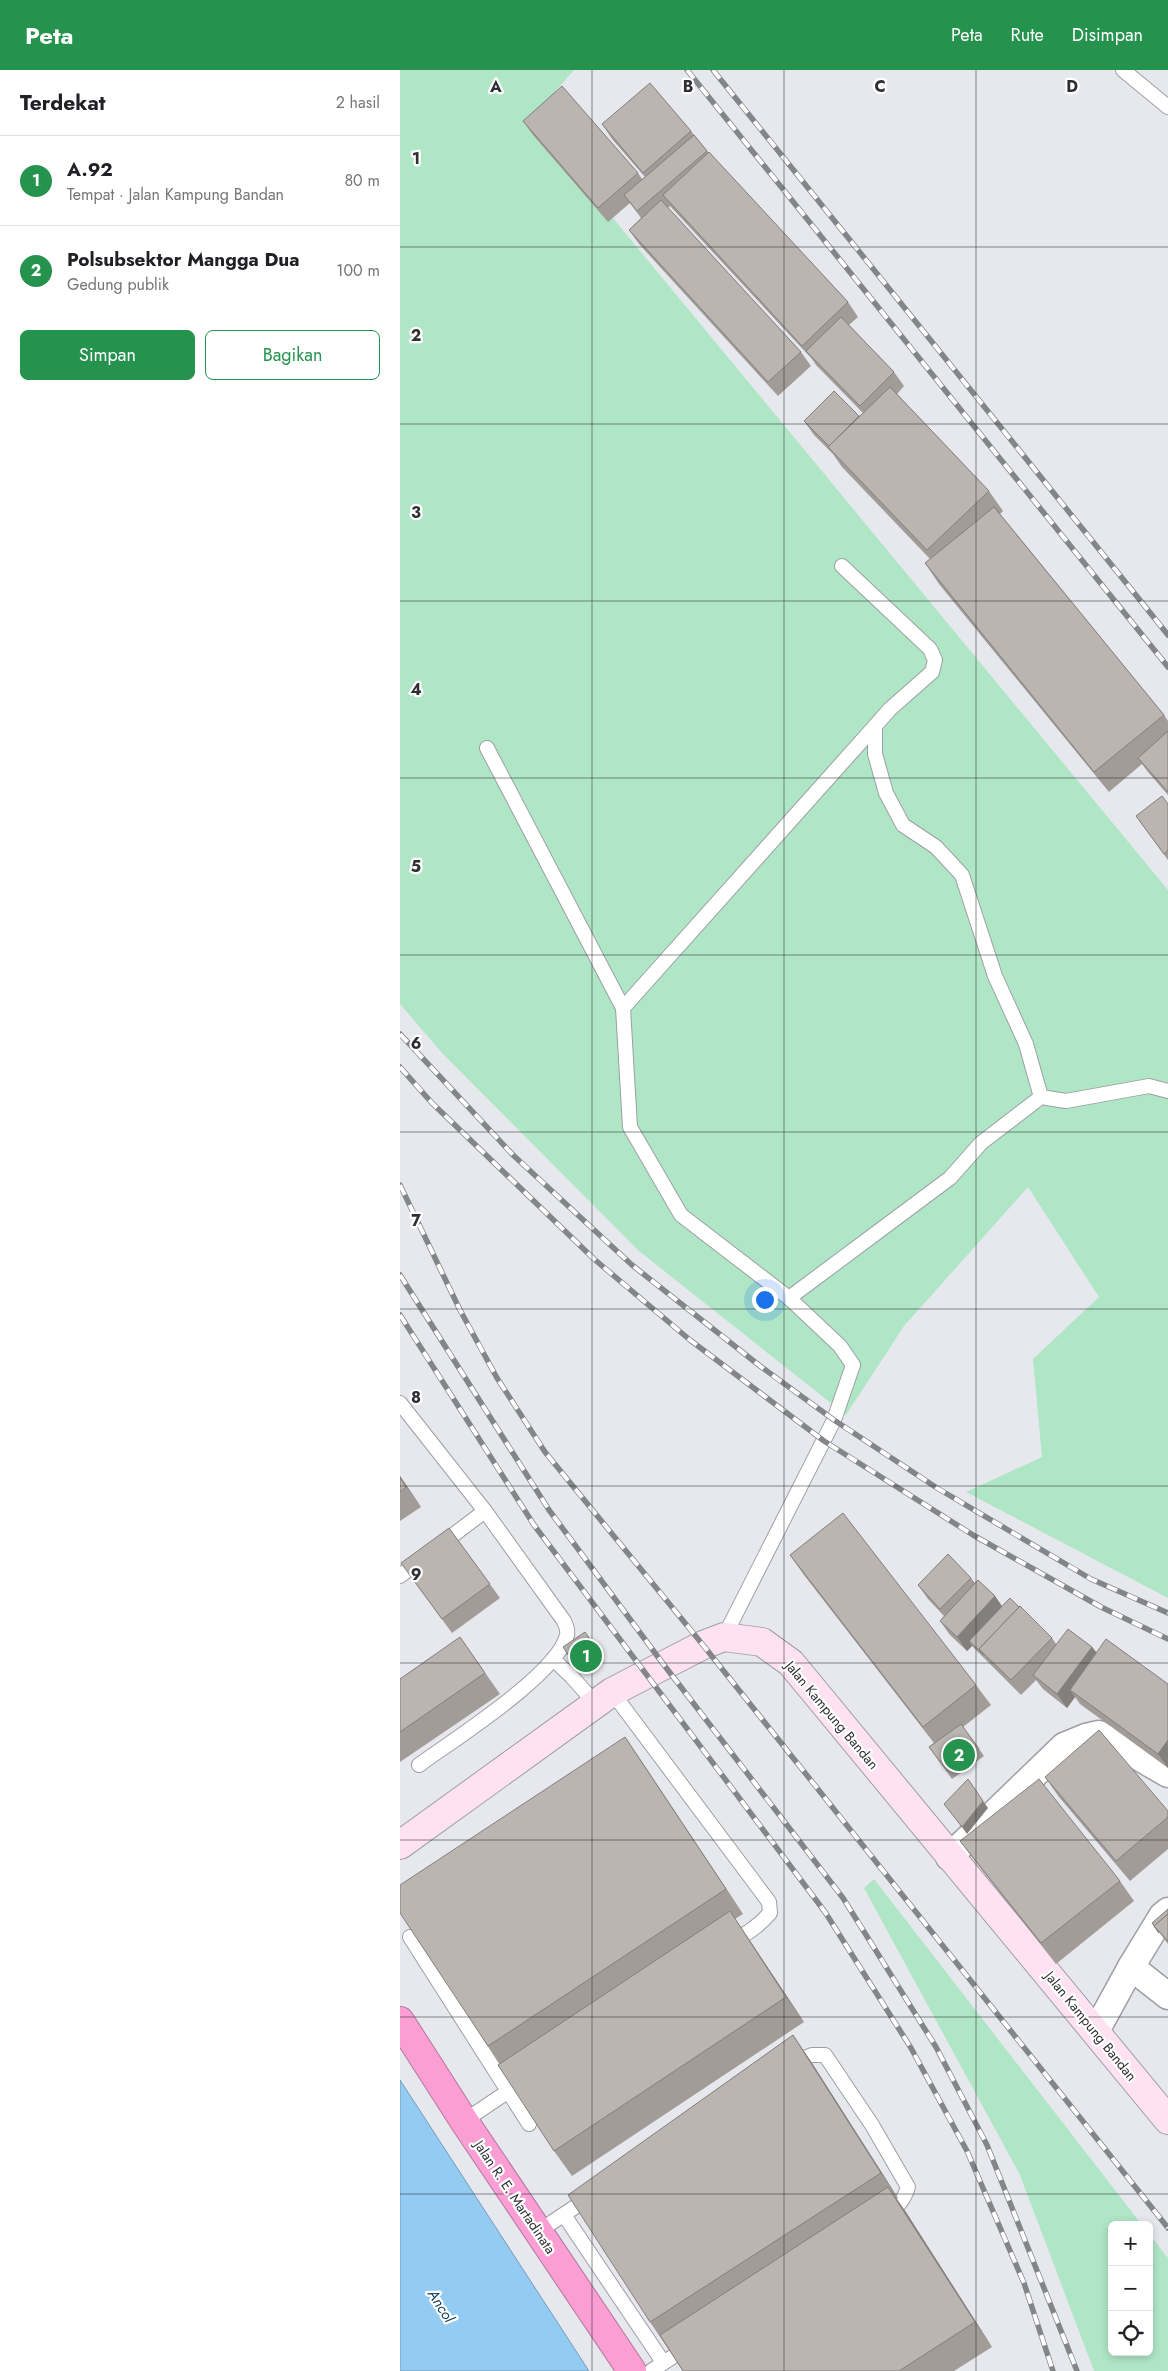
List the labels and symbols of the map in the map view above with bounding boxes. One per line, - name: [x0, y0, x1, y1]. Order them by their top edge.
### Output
- text: A: [489, 75, 502, 98]
- text: B: [683, 75, 693, 98]
- text: C: [874, 75, 886, 98]
- text: D: [1066, 75, 1078, 98]
- text: 1: [412, 147, 420, 170]
- text: 2: [411, 324, 421, 347]
- text: 3: [411, 501, 421, 524]
- text: 4: [410, 678, 422, 701]
- text: 5: [411, 855, 421, 878]
- text: 6: [411, 1032, 421, 1055]
- text: 7: [411, 1209, 421, 1232]
- your location: [752, 1287, 778, 1313]
- text: 8: [411, 1386, 421, 1409]
- text: 9: [411, 1563, 421, 1586]
- pin: 1: [570, 1637, 602, 1675]
- street label: Jalan Kampung Bandan: [779, 1655, 883, 1774]
- pin: 2: [943, 1736, 975, 1774]
- street label: Jalan Kampung Bandan: [1039, 1965, 1142, 2085]
- street label: Jalan R. E. Martadinata: [468, 2135, 560, 2258]
- water label: Ancol: [422, 2284, 460, 2327]

